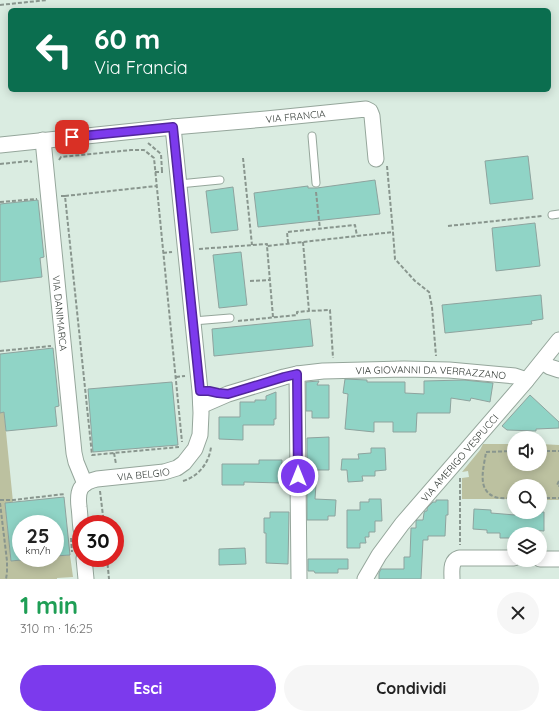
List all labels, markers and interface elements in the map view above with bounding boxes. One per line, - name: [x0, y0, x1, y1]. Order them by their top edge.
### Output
- text: 60 m: [94, 21, 160, 56]
- icon: left: [28, 24, 80, 76]
- text: Via Francia: [94, 56, 188, 79]
- street label: VIA FRANCIA: [265, 107, 327, 125]
- pin: [55, 120, 89, 154]
- icon: arrive: [61, 126, 83, 148]
- street label: VIA DANIMARCA: [50, 275, 70, 352]
- street label: VIA GIOVANNI DA VERRAZZANO: [355, 362, 507, 382]
- street label: VIA AMERIGO VESPUCCI: [418, 411, 501, 504]
- map controls: [507, 431, 547, 567]
- button: sound: [507, 431, 547, 471]
- position arrow: [277, 455, 319, 497]
- street label: VIA BELGIO: [116, 464, 172, 483]
- button: search: [507, 479, 547, 519]
- speed limit sign: 30: [72, 515, 124, 567]
- text: 25: [27, 523, 49, 548]
- button: layers: [507, 527, 547, 567]
- text: km/h: [25, 544, 51, 557]
- text: 1 min: [20, 590, 78, 620]
- button: close: [497, 592, 539, 634]
- text: 310 m · 16:25: [20, 620, 93, 636]
- button: Esci: [20, 665, 276, 711]
- button: Condividi: [284, 665, 539, 711]

